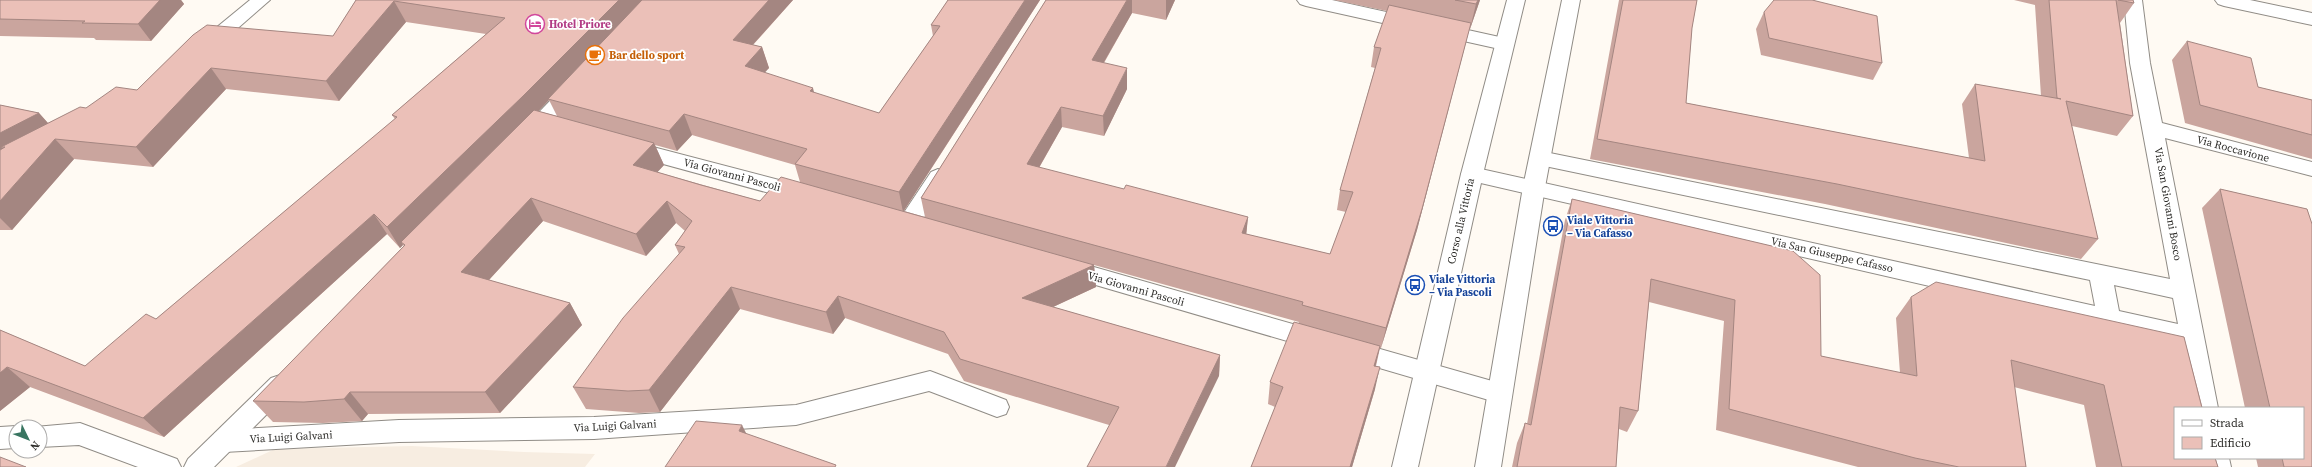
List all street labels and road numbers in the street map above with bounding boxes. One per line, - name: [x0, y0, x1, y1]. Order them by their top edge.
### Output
- street label: Via Roccavione: [2195, 132, 2271, 166]
- street label: Via San Giovanni Bosco: [2151, 146, 2185, 262]
- street label: Via Giovanni Pascoli: [682, 155, 782, 195]
- street label: Corso alla Vittoria: [1444, 176, 1478, 266]
- street label: Via San Giuseppe Cafasso: [1769, 234, 1895, 276]
- street label: Via Giovanni Pascoli: [1086, 268, 1186, 310]
- street label: Via Luigi Galvani: [573, 416, 657, 436]
- street label: Via Luigi Galvani: [249, 427, 333, 447]

